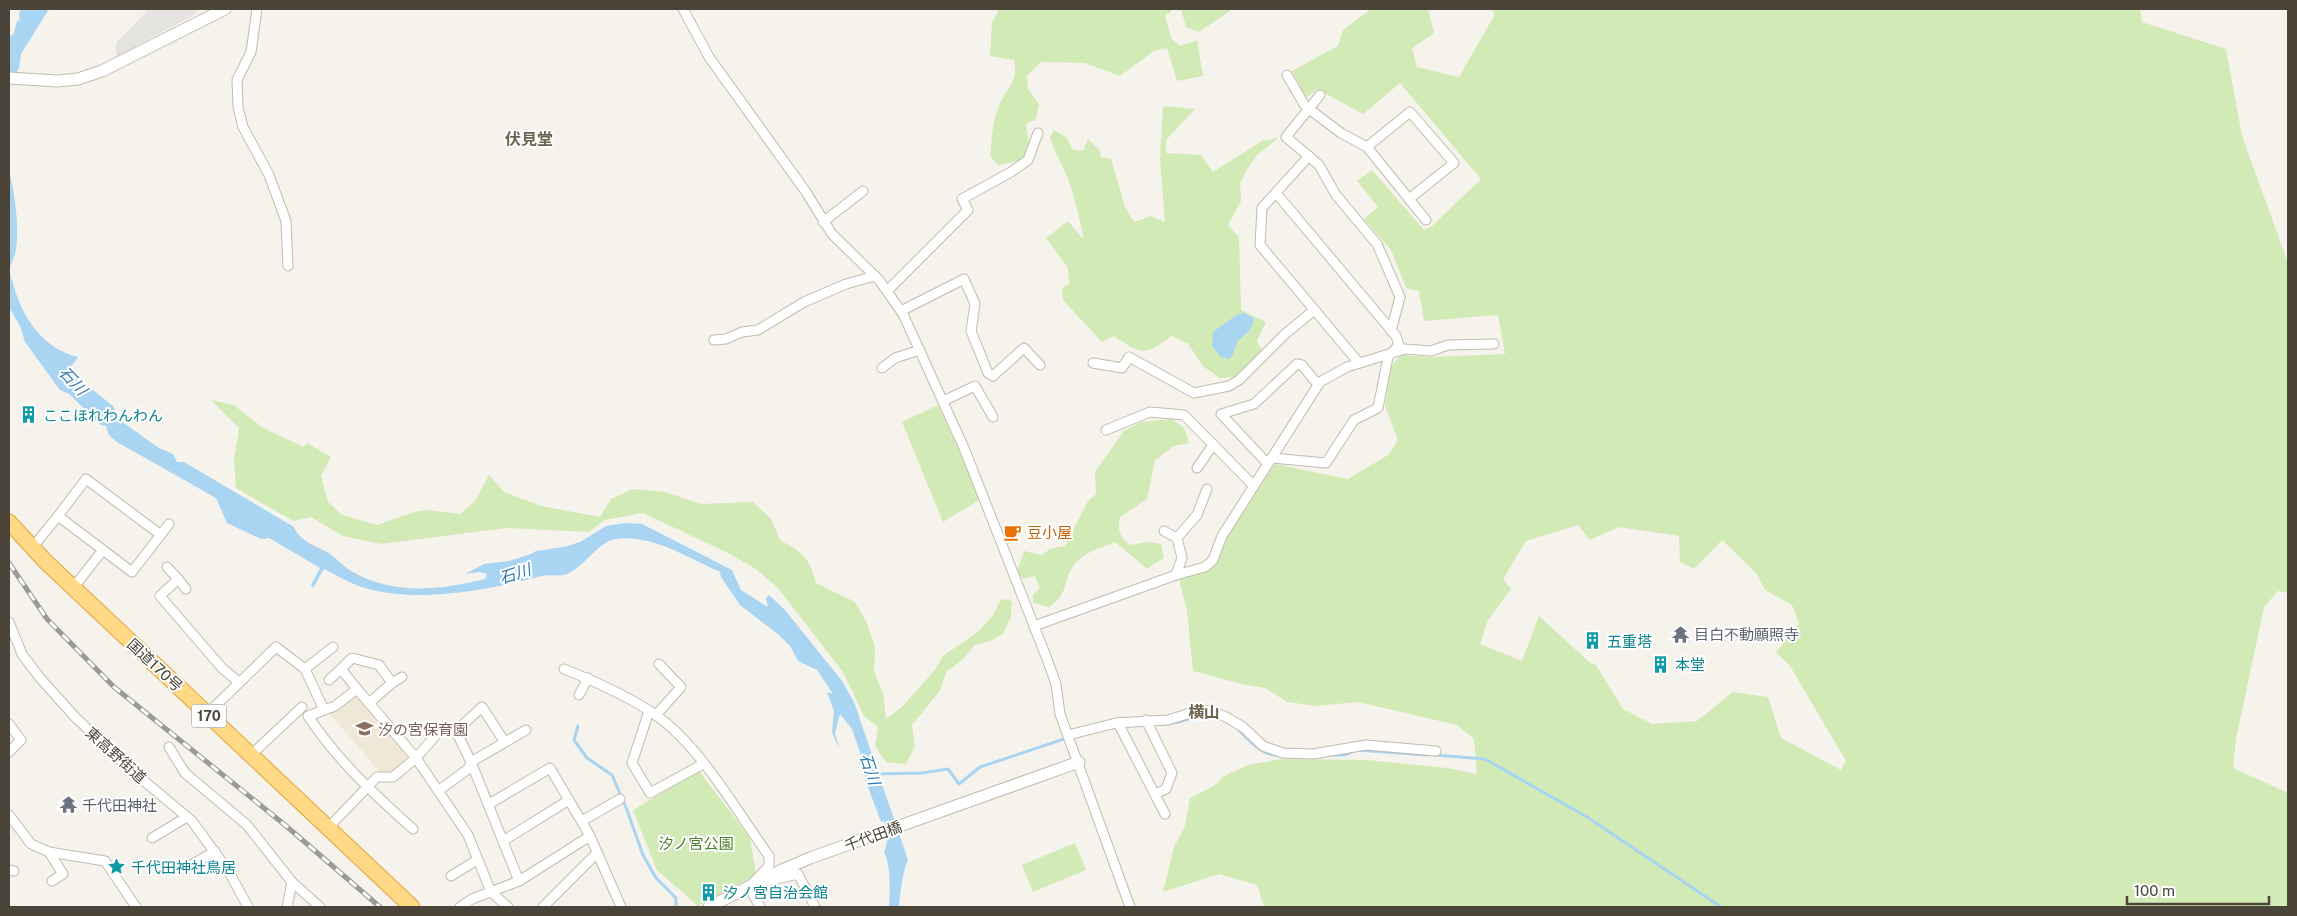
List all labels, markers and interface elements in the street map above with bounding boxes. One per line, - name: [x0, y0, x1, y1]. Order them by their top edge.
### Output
- district label: 伏見堂: [505, 130, 553, 149]
- water label: 石川: [55, 363, 92, 401]
- building icon: ここほれわんわん: [19, 405, 39, 425]
- place label: ここほれわんわん: [43, 407, 163, 424]
- cafe icon: 豆小屋: [1003, 522, 1023, 542]
- place label: 豆小屋: [1027, 524, 1072, 541]
- water label: 石川: [497, 559, 535, 588]
- temple icon: 目白不動願照寺: [1670, 624, 1690, 644]
- place label: 目白不動願照寺: [1694, 626, 1799, 643]
- building icon: 五重塔: [1583, 631, 1603, 651]
- place label: 五重塔: [1607, 633, 1652, 650]
- street label: 国道170号: [124, 635, 186, 695]
- building icon: 本堂: [1651, 654, 1671, 674]
- place label: 本堂: [1675, 656, 1705, 673]
- district label: 横山: [1188, 703, 1220, 722]
- road number: 170: [192, 704, 226, 728]
- school or university icon: 汐の宮保育園: [354, 719, 374, 739]
- place label: 汐の宮保育園: [378, 721, 468, 738]
- street label: 東高野街道: [82, 724, 150, 786]
- water label: 石川: [856, 751, 885, 789]
- temple icon: 千代田神社: [58, 795, 78, 815]
- place label: 千代田神社: [82, 797, 157, 814]
- street label: 千代田橋: [842, 818, 904, 854]
- park label: 汐ノ宮公園: [658, 835, 734, 852]
- place icon: 千代田神社鳥居: [107, 857, 127, 877]
- place label: 千代田神社鳥居: [131, 859, 236, 876]
- scale bar: [2127, 874, 2270, 906]
- building icon: 汐ノ宮自治会館: [699, 882, 719, 902]
- text: 100 m: [2134, 882, 2175, 899]
- place label: 汐ノ宮自治会館: [723, 884, 828, 901]

